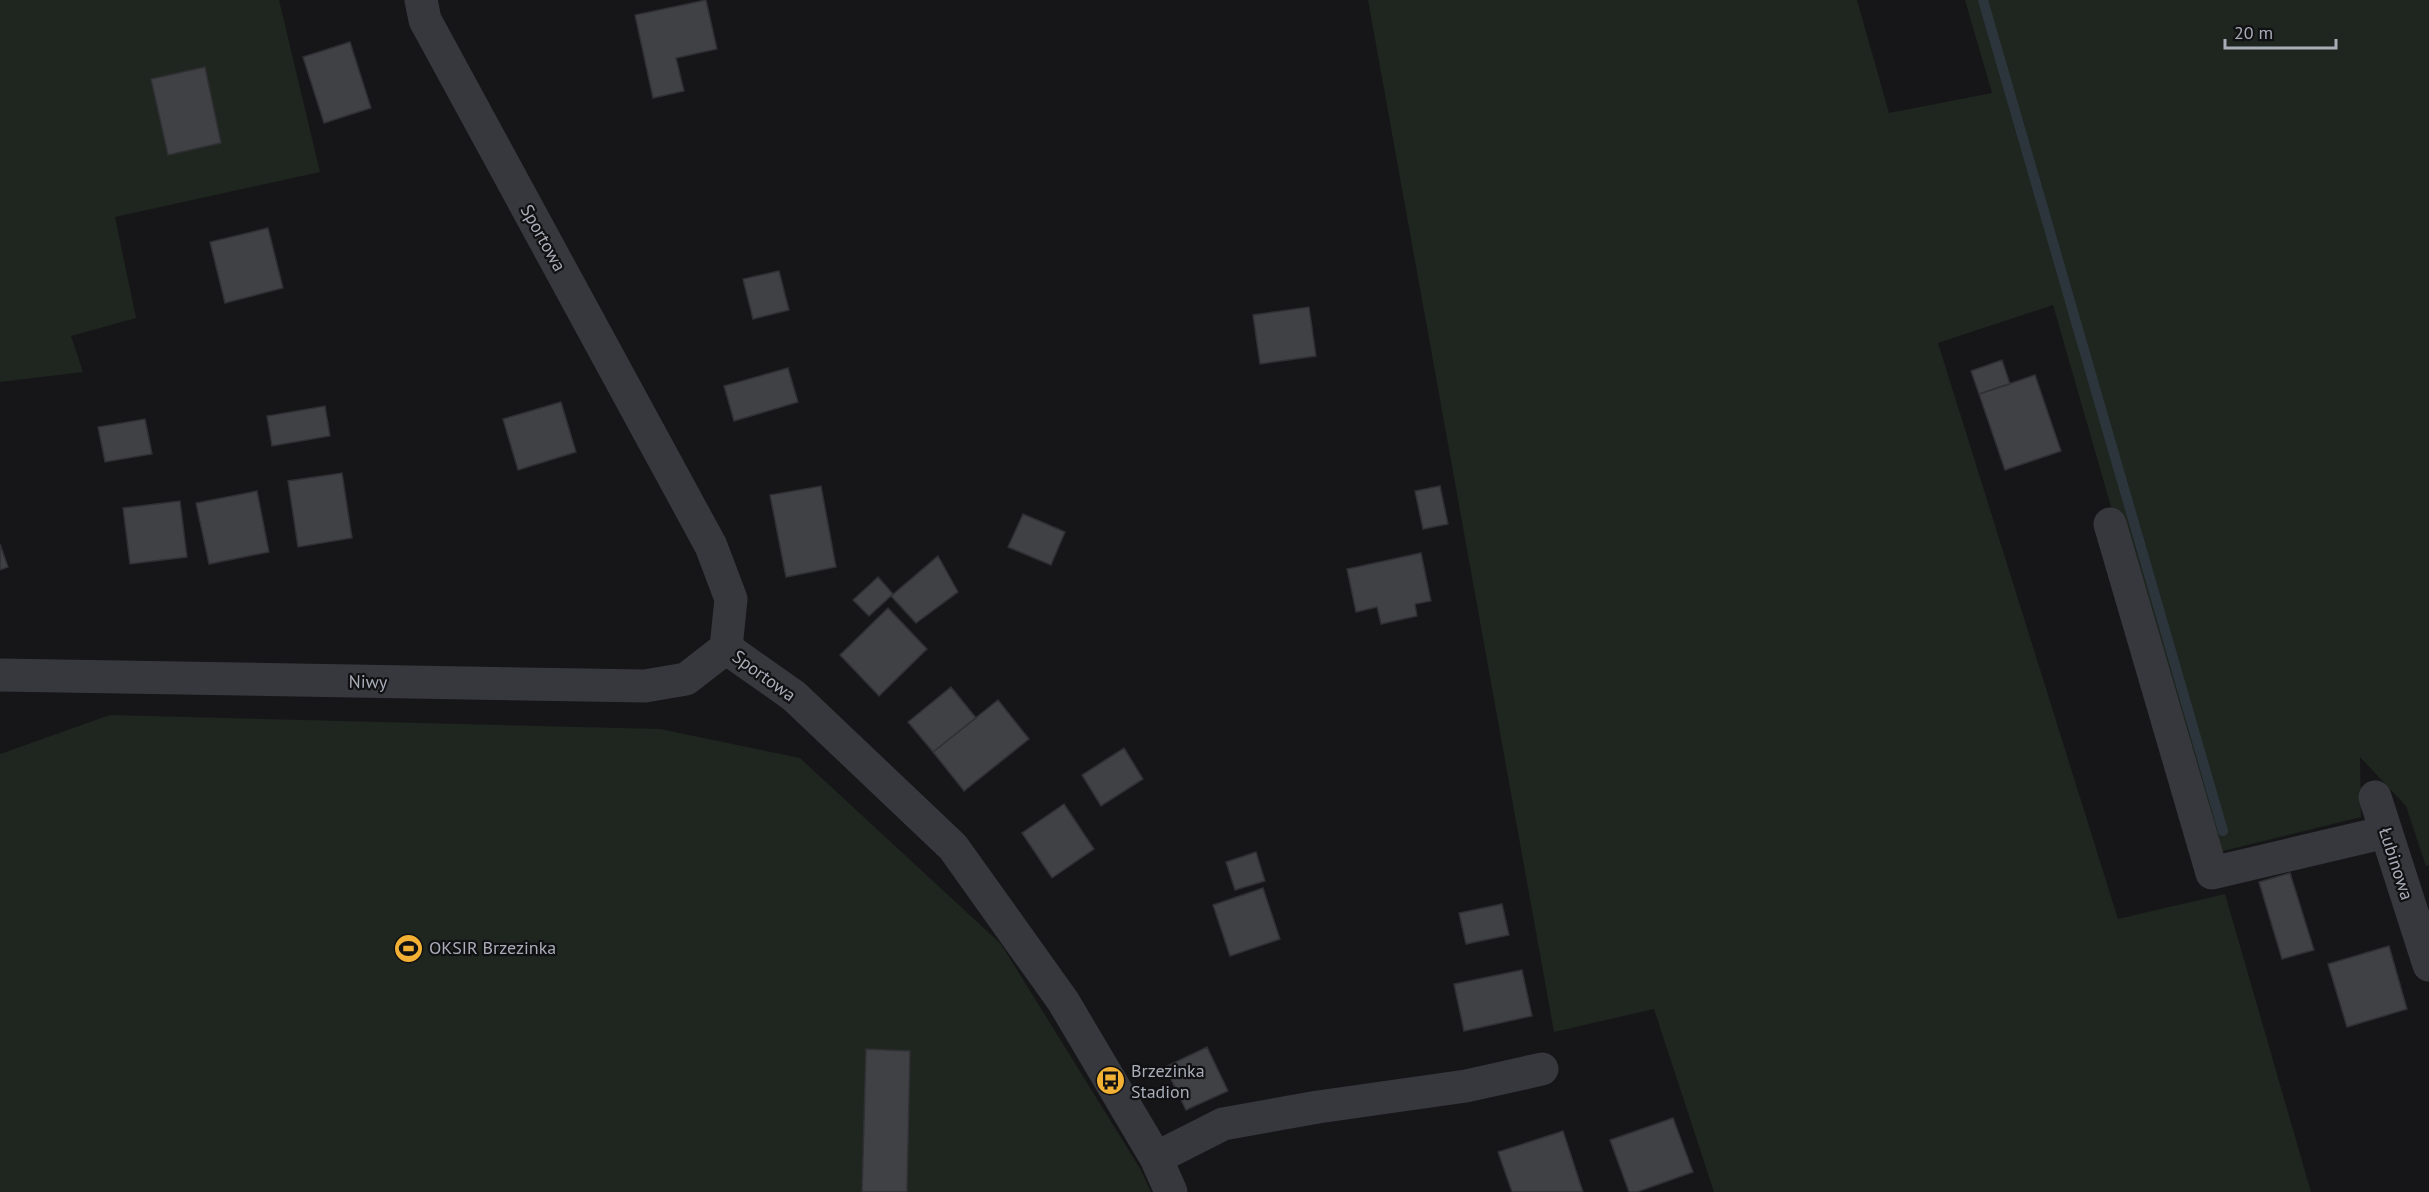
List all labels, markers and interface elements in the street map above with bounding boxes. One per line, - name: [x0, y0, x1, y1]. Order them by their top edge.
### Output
- scale bar: [2225, 12, 2336, 50]
- text: 20 m: [2234, 21, 2273, 44]
- street label: Sportowa: [516, 200, 571, 275]
- street label: Sportowa: [728, 645, 801, 706]
- street label: Niwy: [348, 670, 388, 693]
- street label: Łubinowa: [2374, 825, 2419, 903]
- sports icon: OKSIR Brzezinka: [392, 932, 424, 964]
- place label: OKSIR Brzezinka: [429, 936, 556, 959]
- place label: Brzezinka Stadion: [1131, 1059, 1205, 1103]
- bus stop icon: Brzezinka Stadion: [1094, 1065, 1126, 1097]

